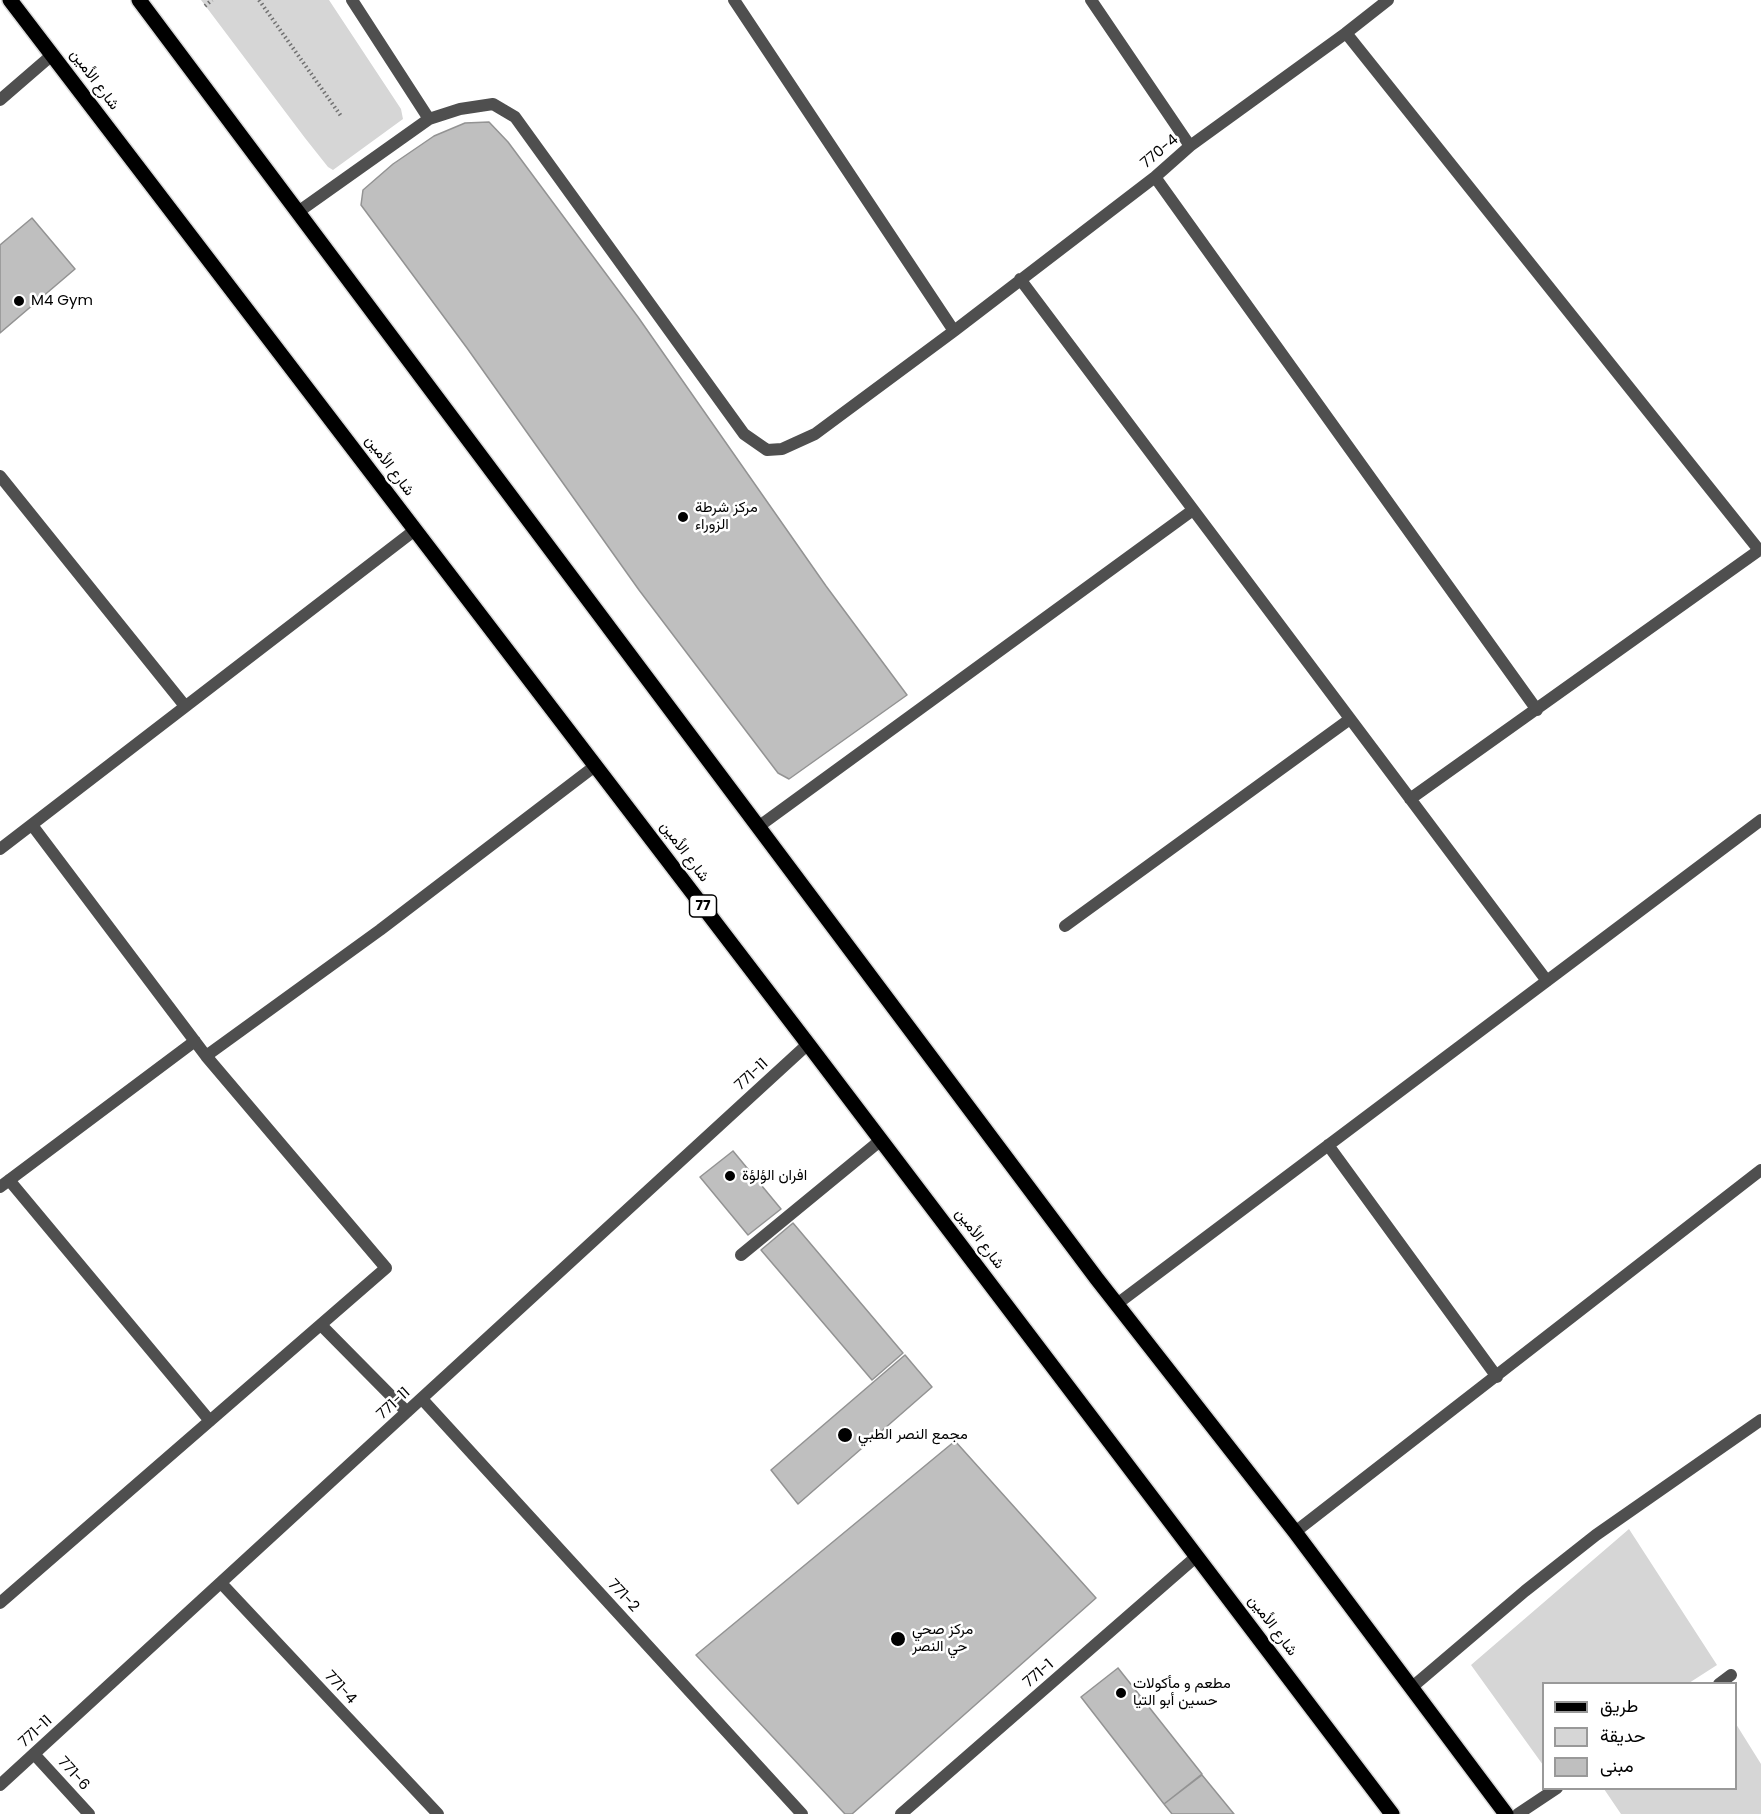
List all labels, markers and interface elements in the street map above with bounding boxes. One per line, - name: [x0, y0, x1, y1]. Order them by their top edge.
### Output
- street label: شارع الأمين: [65, 46, 123, 114]
- street label: 770-4: [1138, 131, 1182, 173]
- place label: M4 Gym: [31, 292, 93, 310]
- marker: M4 Gym: [12, 294, 26, 308]
- street label: شارع الأمين: [360, 432, 418, 500]
- place label: مركز شرطة الزوراء: [695, 499, 758, 534]
- marker: مركز شرطة الزوراء: [676, 510, 690, 524]
- street label: شارع الأمين: [655, 818, 713, 886]
- road number: 77: [690, 895, 716, 917]
- street label: 771-11: [732, 1055, 772, 1095]
- place label: افران الؤلؤة: [742, 1167, 807, 1185]
- marker: افران الؤلؤة: [723, 1169, 737, 1183]
- street label: شارع الأمين: [950, 1205, 1008, 1273]
- street label: 771-11: [374, 1384, 414, 1424]
- marker: مجمع النصر الطبي: [836, 1426, 854, 1444]
- place label: مجمع النصر الطبي: [858, 1426, 968, 1444]
- street label: 771-2: [603, 1576, 643, 1616]
- street label: شارع الأمين: [1243, 1592, 1301, 1660]
- place label: مركز صحي حي النصر: [912, 1621, 973, 1656]
- marker: مركز صحي حي النصر: [889, 1630, 907, 1648]
- street label: 771-1: [1020, 1656, 1058, 1692]
- street label: 771-4: [320, 1668, 360, 1708]
- place label: مطعم و مأكولات حسين أبو التيا: [1133, 1675, 1231, 1710]
- legend: [1542, 1682, 1737, 1790]
- marker: مطعم و مأكولات حسين أبو التيا: [1114, 1686, 1128, 1700]
- text: طريق: [1600, 1693, 1638, 1718]
- street label: 771-11: [16, 1712, 56, 1752]
- text: حديقة: [1600, 1723, 1646, 1748]
- street label: 771-6: [53, 1753, 93, 1795]
- text: مبنى: [1600, 1753, 1634, 1778]

